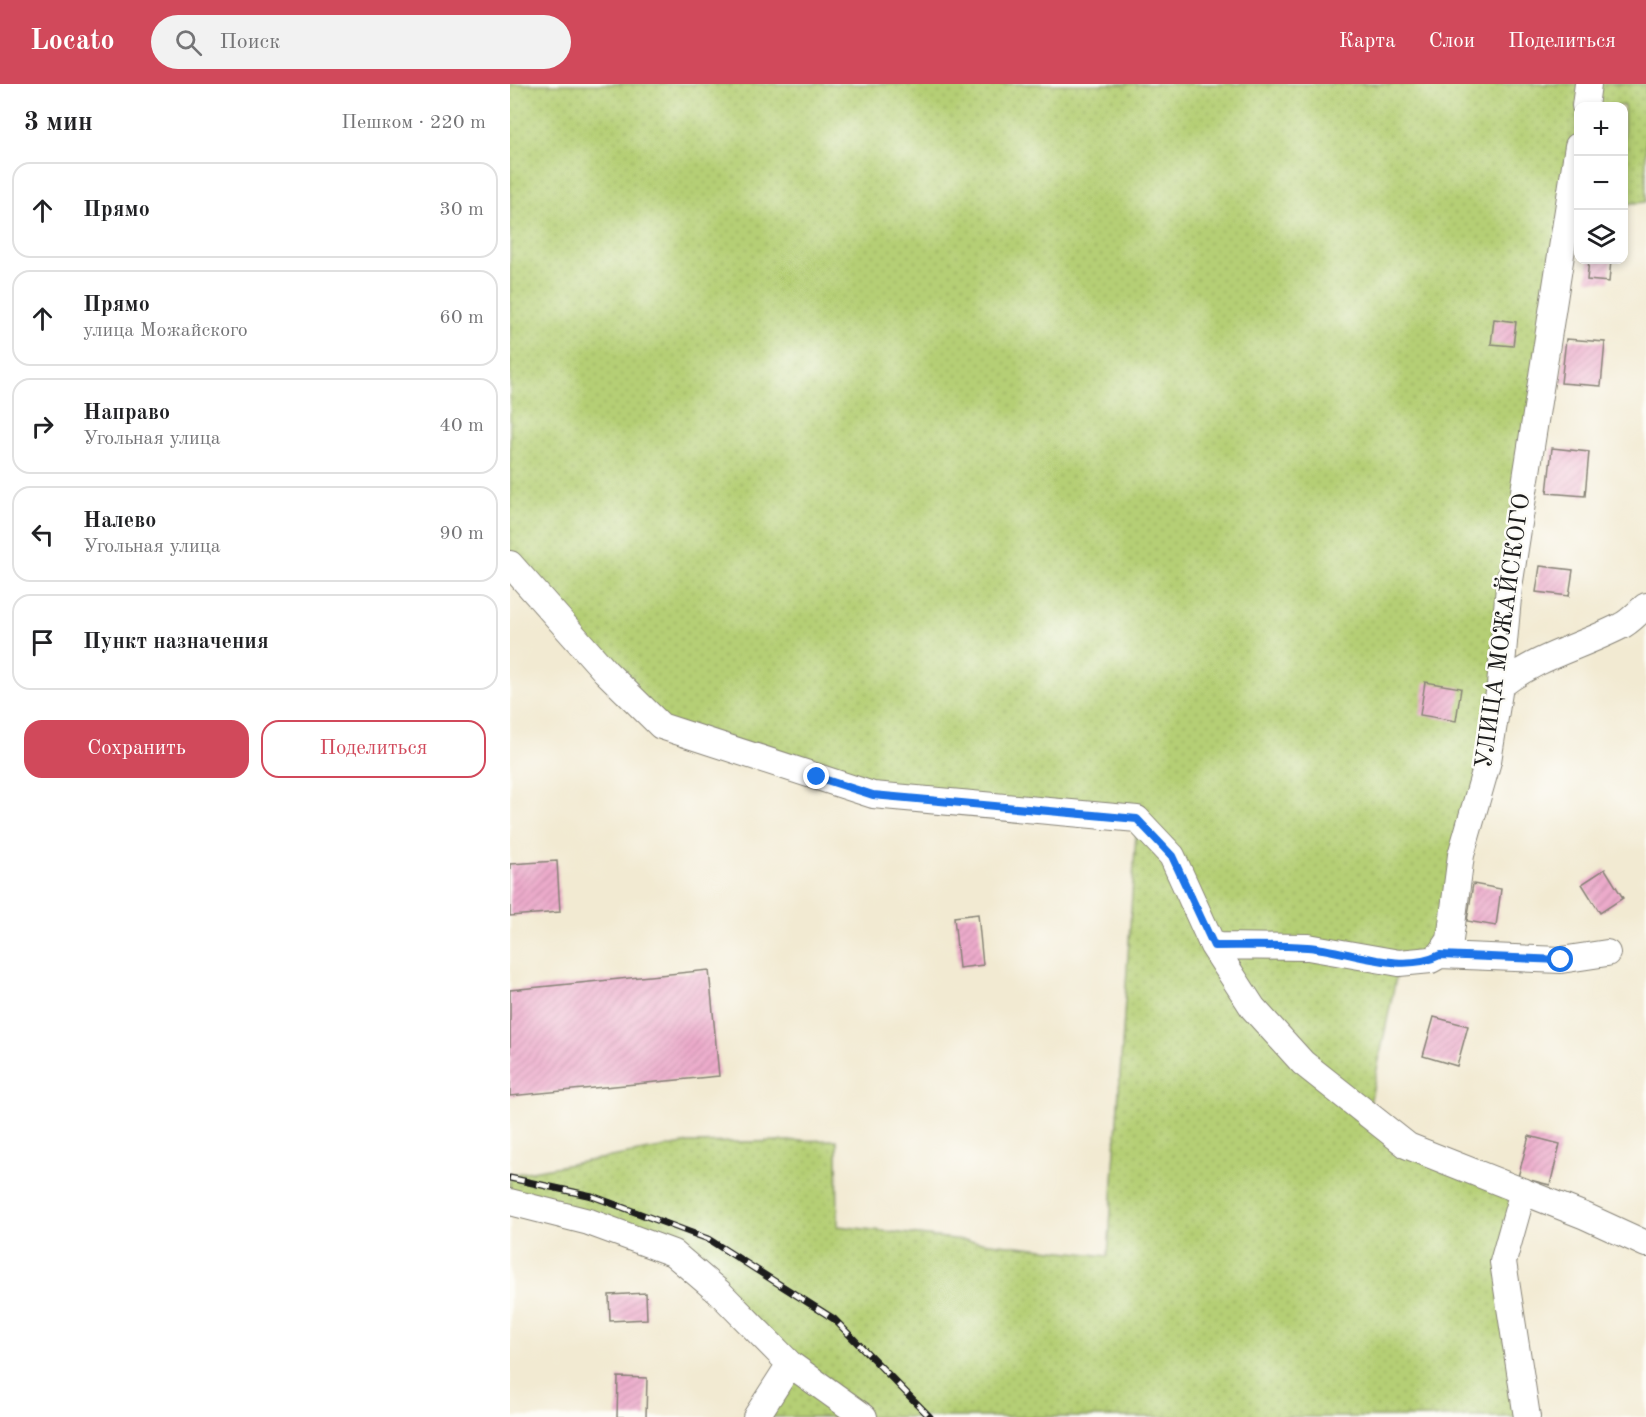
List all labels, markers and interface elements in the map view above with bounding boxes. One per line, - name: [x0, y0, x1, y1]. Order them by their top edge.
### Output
- search box: [151, 15, 571, 69]
- icon: search: [172, 26, 205, 59]
- text: Locato: [30, 28, 115, 56]
- text: Поиск: [220, 31, 280, 53]
- text: Карта: [1339, 31, 1396, 52]
- text: Слои: [1429, 31, 1475, 52]
- text: Поделиться: [1508, 31, 1616, 52]
- map controls: [1574, 102, 1628, 264]
- button: +: [1574, 102, 1628, 156]
- text: 3 мин: [24, 110, 93, 136]
- text: Пешком · 220 m: [341, 113, 486, 133]
- button: −: [1574, 156, 1628, 210]
- icon: ahead: [26, 194, 59, 227]
- text: Прямо: [83, 199, 150, 221]
- text: 30 m: [439, 200, 484, 220]
- button: layers: [1574, 210, 1628, 264]
- text: Прямо: [83, 294, 150, 316]
- icon: ahead: [26, 302, 59, 335]
- text: 60 m: [439, 308, 484, 328]
- text: улица Можайского: [83, 321, 248, 341]
- text: Направо: [83, 402, 170, 424]
- icon: right: [26, 410, 59, 443]
- text: 40 m: [439, 416, 484, 436]
- text: Угольная улица: [83, 429, 221, 449]
- street label: УЛИЦА МОЖАЙСКОГО: [1468, 491, 1535, 770]
- text: Налево: [83, 510, 156, 532]
- icon: left: [26, 518, 59, 551]
- text: 90 m: [439, 524, 484, 544]
- text: Угольная улица: [83, 537, 221, 557]
- icon: arrive: [26, 626, 59, 659]
- text: Пункт назначения: [83, 631, 269, 653]
- button: Сохранить: [24, 720, 249, 778]
- button: Поделиться: [261, 720, 486, 778]
- route end: [803, 763, 829, 789]
- route start: [1547, 946, 1573, 972]

